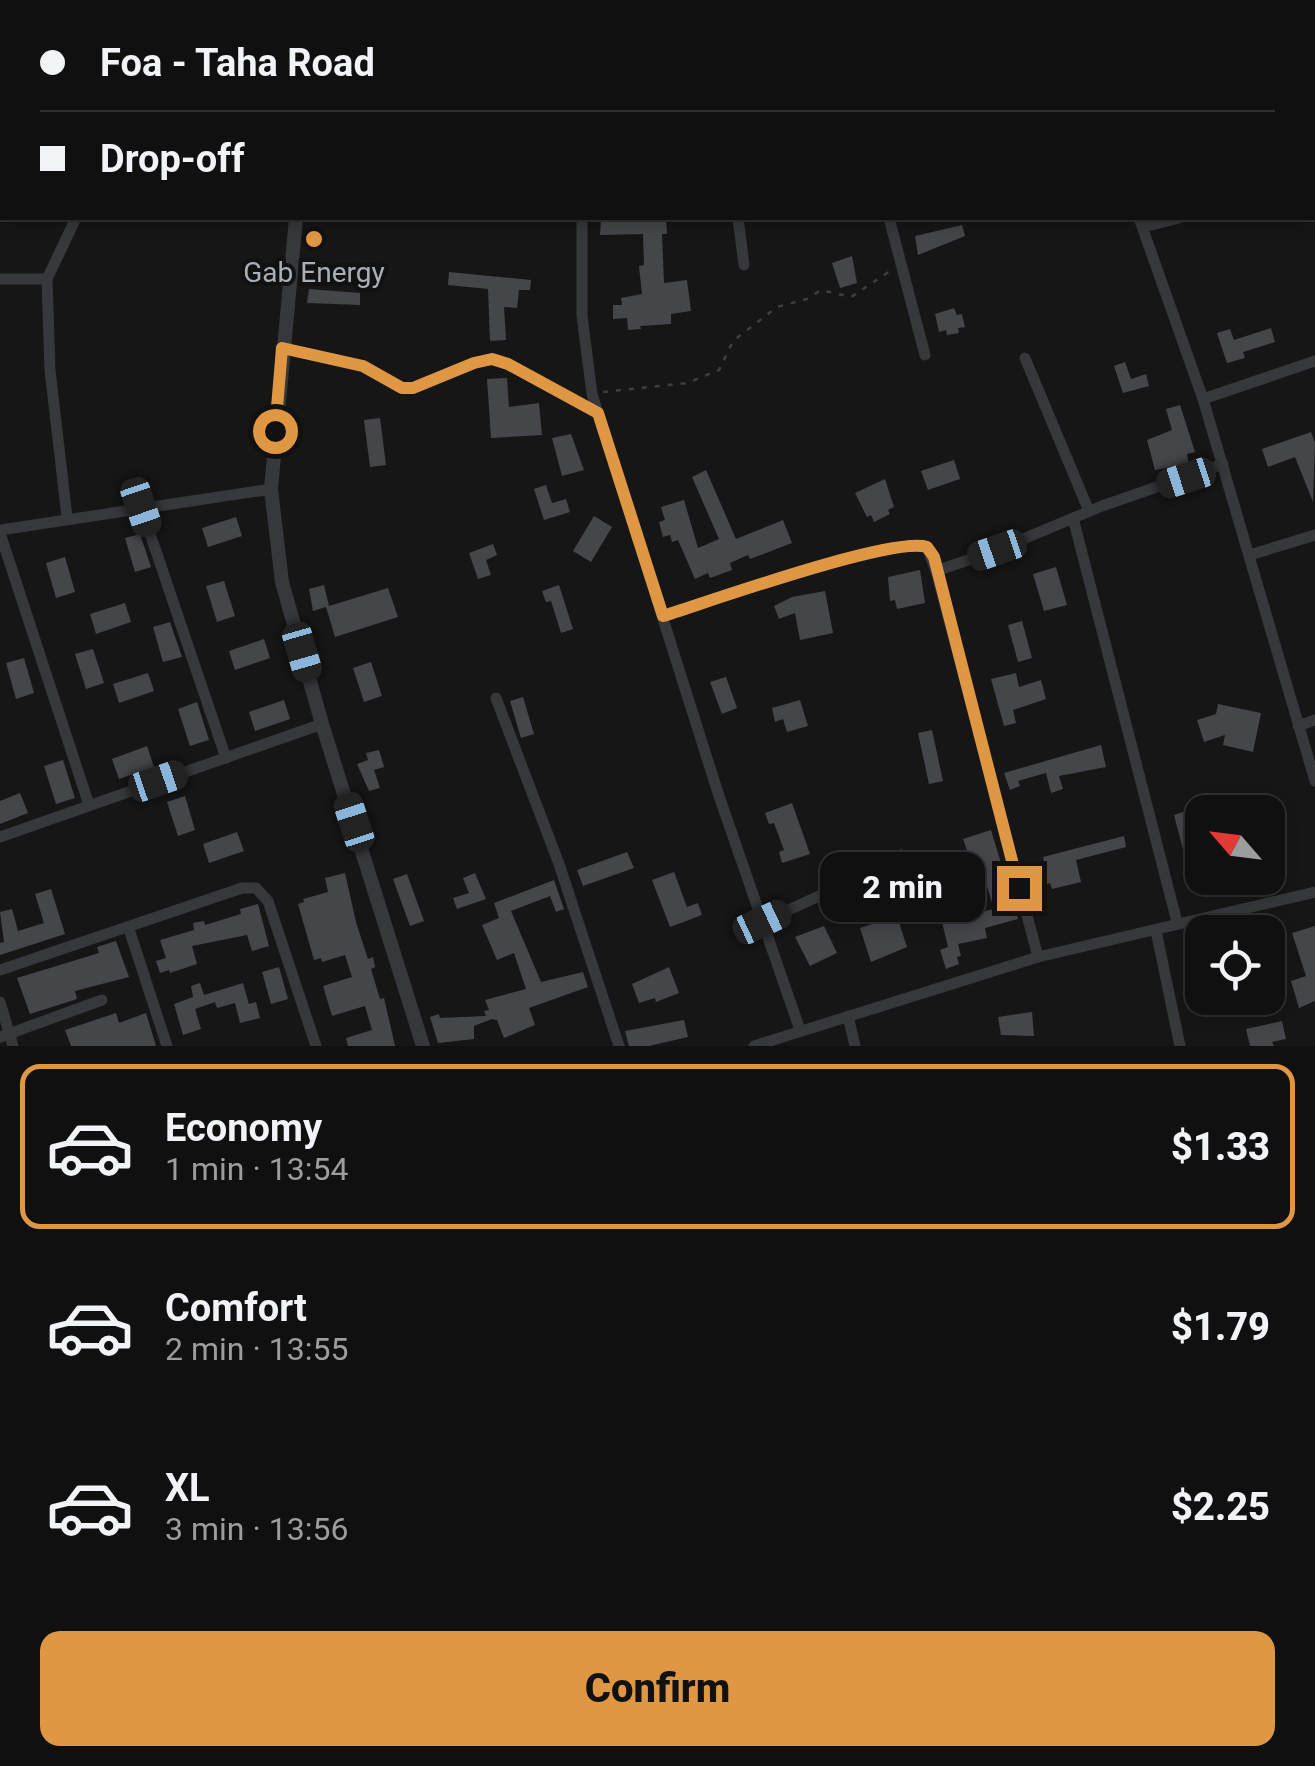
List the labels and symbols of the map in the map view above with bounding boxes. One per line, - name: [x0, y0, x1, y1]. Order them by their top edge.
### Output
- marker: Gab Energy: [303, 228, 325, 250]
- place label: Gab Energy: [243, 256, 385, 289]
- route start: [253, 409, 298, 454]
- car: [1153, 454, 1219, 502]
- car: [117, 474, 165, 540]
- car: [964, 526, 1030, 574]
- car: [279, 619, 325, 685]
- car: [125, 757, 191, 805]
- car: [330, 789, 378, 855]
- north arrow: [1185, 795, 1285, 895]
- callout: 2 min: [819, 853, 984, 923]
- route end: [997, 866, 1042, 911]
- car: [728, 896, 796, 948]

